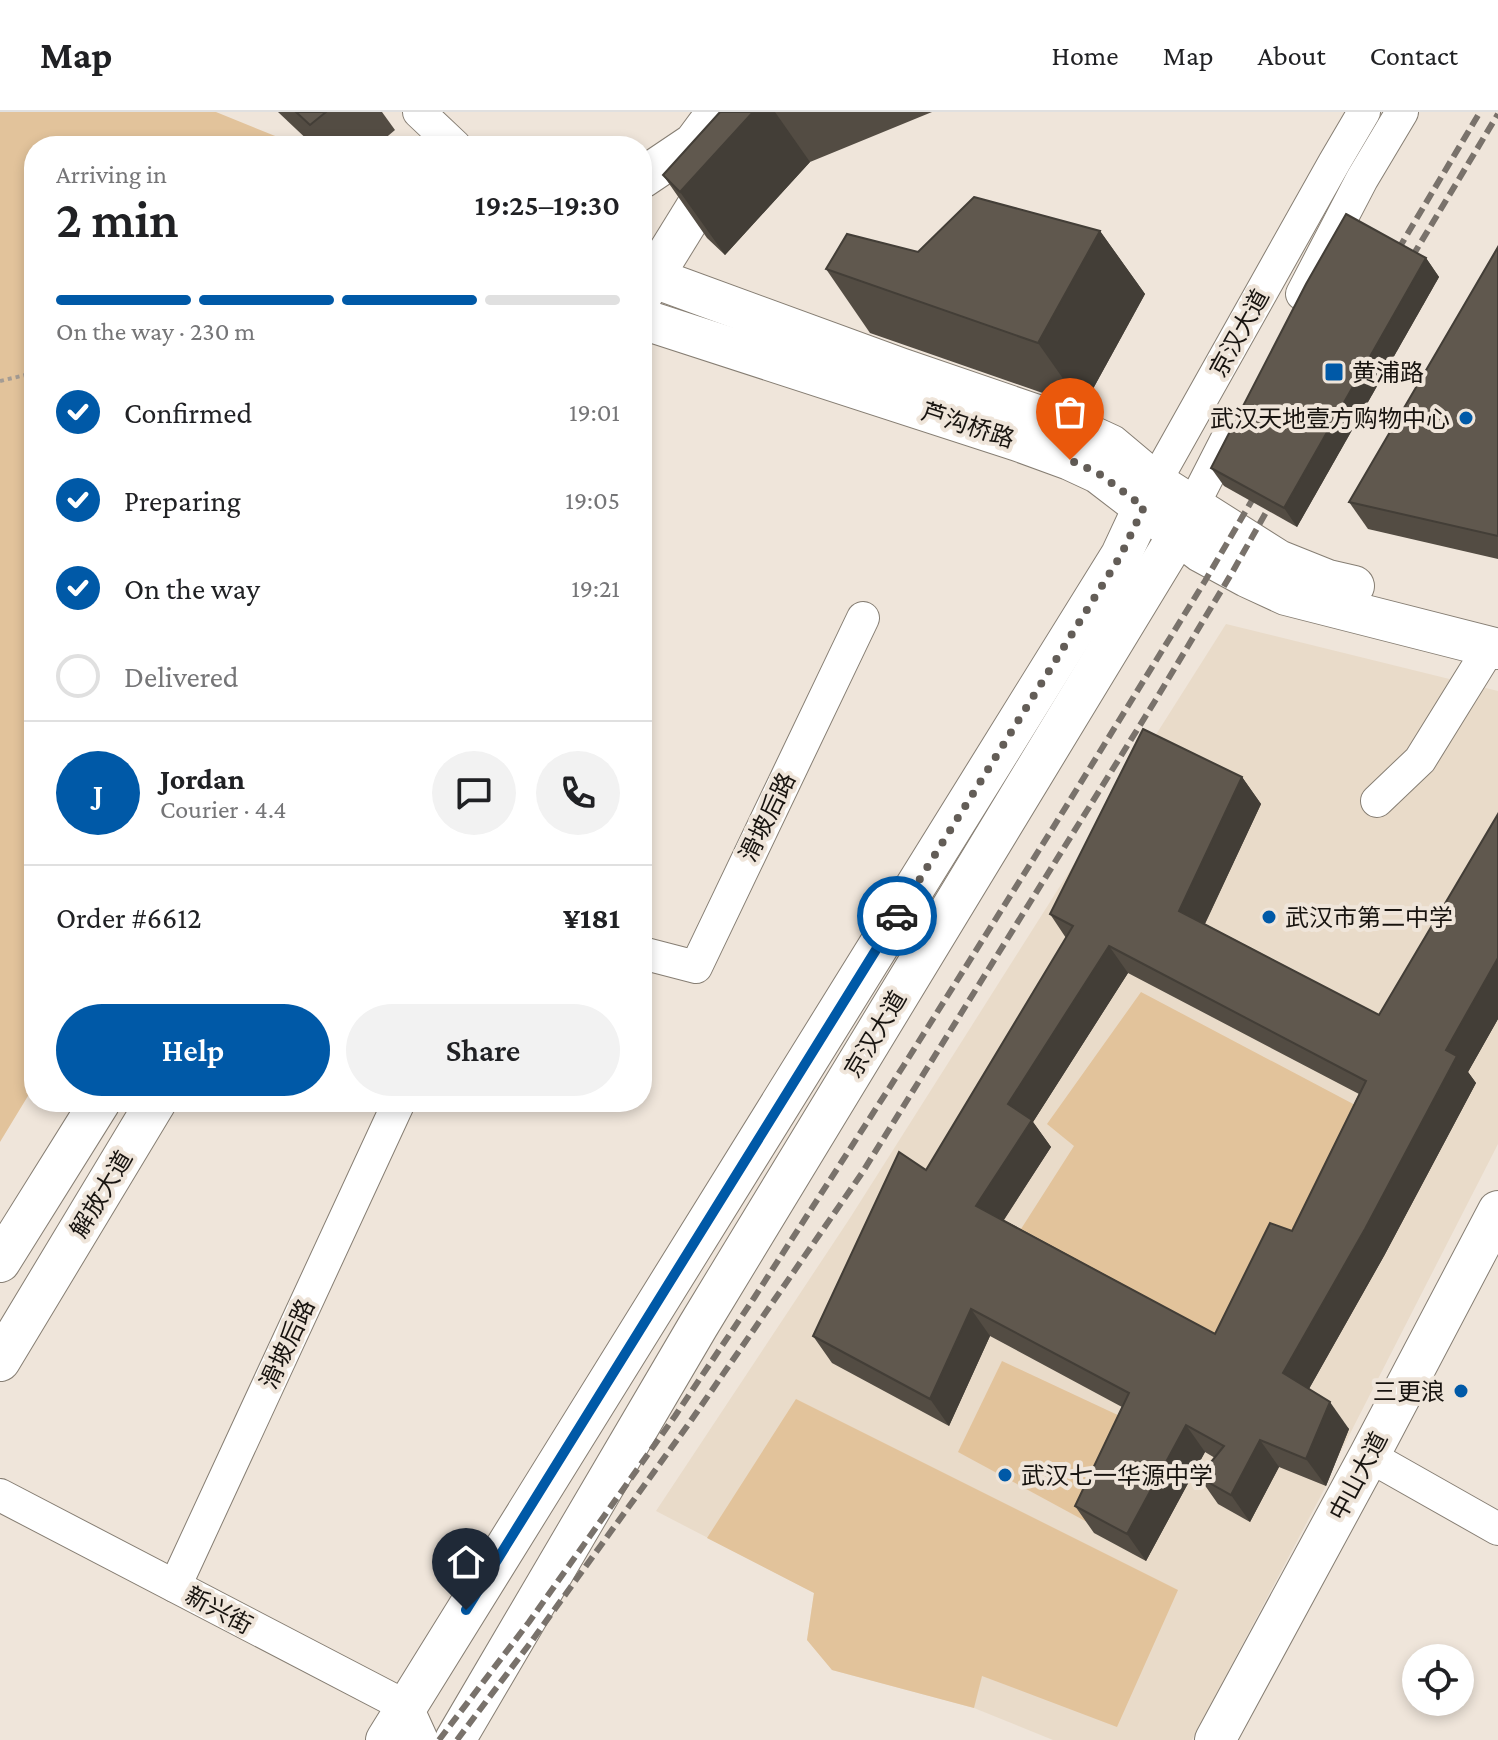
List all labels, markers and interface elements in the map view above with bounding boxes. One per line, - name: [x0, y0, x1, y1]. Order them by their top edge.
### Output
- text: Map: [40, 34, 113, 76]
- text: Home: [1052, 40, 1119, 71]
- text: Map: [1163, 40, 1214, 71]
- text: About: [1258, 40, 1326, 71]
- text: Contact: [1370, 40, 1458, 71]
- text: Arriving in: [56, 160, 167, 189]
- text: 19:25–19:30: [475, 188, 620, 221]
- text: 2 min: [56, 190, 179, 248]
- street label: 京汉大道: [1204, 284, 1274, 382]
- text: On the way · 230 m: [56, 317, 255, 346]
- place label: 黄浦路: [1352, 359, 1424, 386]
- marker: 黄浦路: [1323, 361, 1345, 383]
- pin: [1036, 378, 1104, 460]
- icon: check: [56, 390, 100, 434]
- icon: bag: [1048, 390, 1092, 434]
- text: Confirmed: [124, 396, 252, 429]
- street label: 芦沟桥路: [918, 397, 1018, 453]
- text: 19:01: [569, 398, 620, 427]
- place label: 武汉天地壹方购物中心: [1210, 405, 1450, 432]
- marker: 武汉天地壹方购物中心: [1457, 409, 1475, 427]
- icon: check: [56, 478, 100, 522]
- text: Preparing: [124, 484, 241, 517]
- text: 19:05: [565, 486, 620, 515]
- icon: check: [56, 566, 100, 610]
- text: On the way: [124, 572, 260, 605]
- text: 19:21: [571, 574, 620, 603]
- text: Delivered: [124, 660, 239, 693]
- button: chat: [432, 751, 516, 835]
- button: phone: [536, 751, 620, 835]
- text: Jordan: [160, 762, 245, 795]
- street label: 滑坡后路: [734, 768, 800, 866]
- text: J: [93, 777, 103, 810]
- text: Courier · 4.4: [160, 795, 286, 824]
- courier: [857, 876, 937, 956]
- icon: car: [875, 894, 919, 938]
- text: Order #6612: [56, 901, 202, 934]
- text: ¥181: [563, 901, 620, 934]
- place label: 武汉市第二中学: [1285, 904, 1453, 931]
- marker: 武汉市第二中学: [1260, 908, 1278, 926]
- street label: 京汉大道: [839, 986, 911, 1082]
- button: Help: [56, 1004, 330, 1096]
- button: Share: [346, 1004, 620, 1096]
- street label: 解放大道: [65, 1146, 137, 1242]
- street label: 滑坡后路: [254, 1295, 320, 1393]
- place label: 三更浪: [1373, 1378, 1445, 1405]
- marker: 三更浪: [1452, 1382, 1470, 1400]
- street label: 中山大道: [1324, 1427, 1392, 1525]
- place label: 武汉七一华源中学: [1021, 1462, 1213, 1489]
- marker: 武汉七一华源中学: [996, 1466, 1014, 1484]
- pin: [432, 1528, 500, 1610]
- icon: home: [444, 1540, 488, 1584]
- street label: 新兴街: [181, 1581, 257, 1639]
- map controls: [1402, 1644, 1474, 1716]
- button: locate: [1402, 1644, 1474, 1716]

